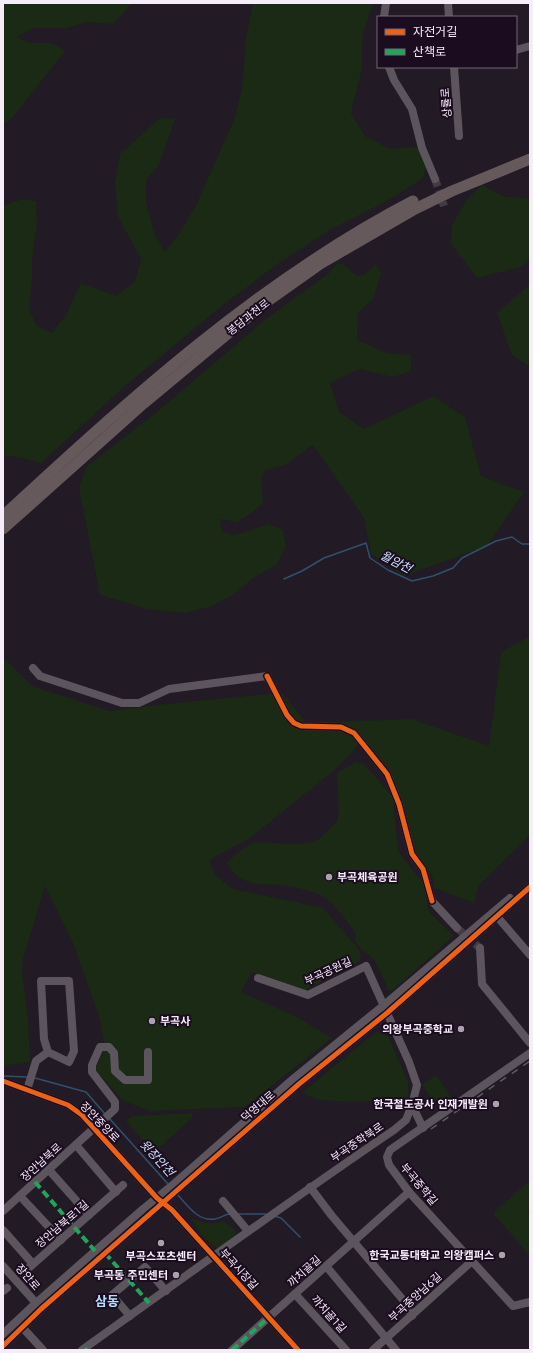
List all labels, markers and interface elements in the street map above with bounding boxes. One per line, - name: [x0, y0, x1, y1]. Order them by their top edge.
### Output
- legend: [377, 16, 517, 68]
- text: 자전거길: [413, 23, 457, 41]
- text: 산책로: [413, 43, 446, 61]
- street label: 상률로: [437, 87, 455, 119]
- street label: 봉담과천로: [223, 295, 273, 339]
- water label: 월암천: [377, 546, 417, 579]
- place label: 부곡체육공원: [337, 869, 398, 885]
- marker: 부곡체육공원: [324, 872, 334, 882]
- street label: 부곡공원길: [302, 953, 354, 989]
- place label: 부곡사: [160, 1013, 190, 1029]
- marker: 부곡사: [147, 1016, 157, 1026]
- place label: 의왕부곡중학교: [382, 1021, 453, 1037]
- marker: 의왕부곡중학교: [456, 1024, 466, 1034]
- street label: 덕영대로: [237, 1087, 279, 1125]
- place label: 한국철도공사 인재개발원: [373, 1096, 488, 1112]
- street label: 장안중앙로: [77, 1098, 123, 1146]
- marker: 한국철도공사 인재개발원: [491, 1099, 501, 1109]
- street label: 부곡중학북로: [327, 1118, 387, 1166]
- water label: 윗장안천: [136, 1136, 180, 1182]
- street label: 장안남북로: [17, 1139, 65, 1185]
- street label: 부곡중학길: [397, 1159, 441, 1209]
- street label: 장안남북로1길: [32, 1196, 92, 1252]
- marker: 부곡스포츠센터: [156, 1238, 166, 1248]
- street label: 부곡시장길: [216, 1245, 262, 1293]
- place label: 한국교통대학교 의왕캠퍼스: [369, 1247, 494, 1263]
- place label: 부곡스포츠센터: [126, 1248, 196, 1264]
- marker: 한국교통대학교 의왕캠퍼스: [497, 1250, 507, 1260]
- street label: 까치골길: [284, 1252, 324, 1290]
- street label: 장안로: [12, 1260, 44, 1294]
- place label: 부곡동 주민센터: [94, 1267, 168, 1283]
- street label: 부곡중앙남6길: [385, 1269, 445, 1325]
- marker: 부곡동 주민센터: [171, 1270, 181, 1280]
- district label: 삼동: [95, 1292, 119, 1311]
- street label: 까치골1길: [308, 1292, 350, 1336]

